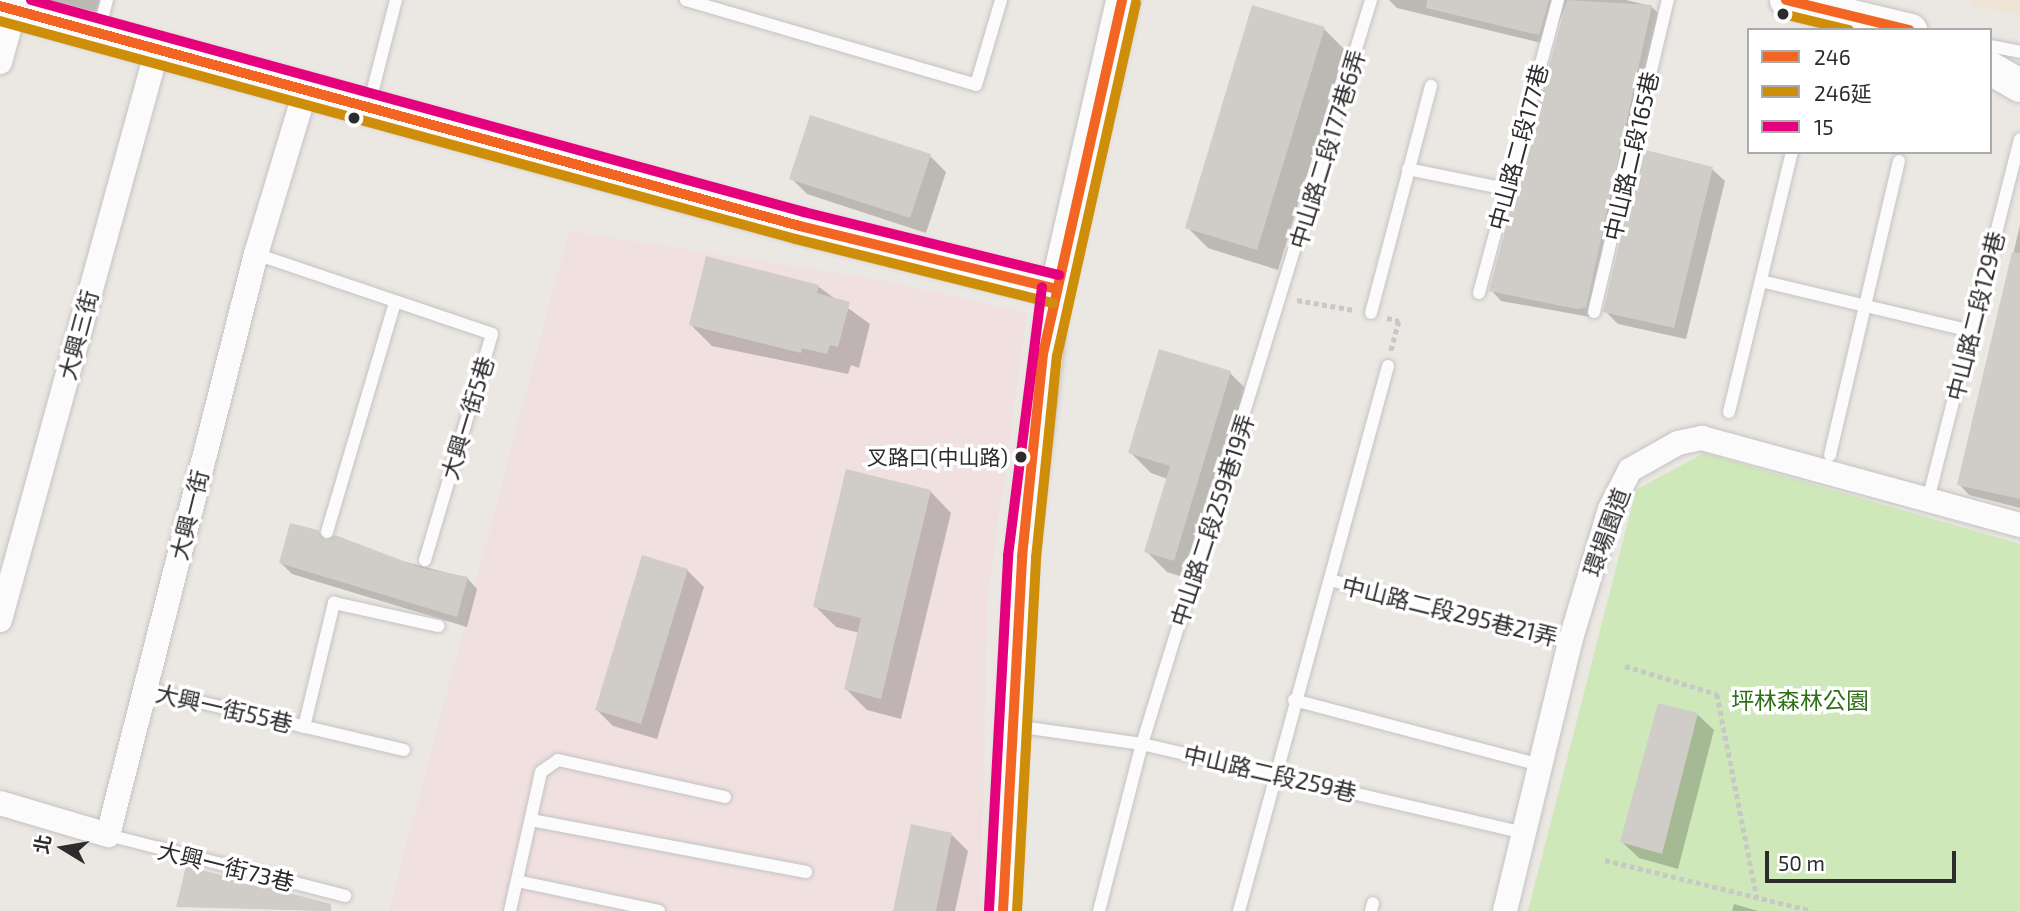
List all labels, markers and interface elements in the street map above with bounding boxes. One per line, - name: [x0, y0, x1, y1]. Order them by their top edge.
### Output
- unlabelled marker: [1776, 7, 1790, 21]
- legend: [1747, 28, 1992, 154]
- text: 246: [1814, 44, 1851, 69]
- street label: 中山路二段177巷6弄: [1284, 46, 1370, 252]
- street label: 中山路二段177巷: [1483, 61, 1553, 233]
- street label: 中山路二段165巷: [1598, 69, 1664, 243]
- text: 246延: [1814, 80, 1872, 105]
- unlabelled marker: [347, 111, 361, 125]
- text: 15: [1814, 114, 1834, 139]
- street label: 中山路二段129巷: [1941, 229, 2009, 403]
- street label: 大興三街: [53, 287, 103, 383]
- street label: 大興一街5巷: [435, 353, 499, 483]
- street label: 中山路二段259巷19弄: [1165, 410, 1259, 630]
- place label: 叉路口(中山路): [867, 444, 1008, 470]
- marker: 叉路口(中山路): [1014, 450, 1028, 464]
- street label: 大興一街: [164, 467, 214, 563]
- street label: 環場園道: [1577, 484, 1635, 580]
- street label: 中山路二段295巷21弄: [1339, 571, 1561, 651]
- street label: 大興一街55巷: [153, 679, 295, 737]
- park label: 坪林森林公園: [1731, 686, 1869, 714]
- street label: 中山路二段259巷: [1181, 740, 1359, 806]
- north arrow: [28, 813, 98, 883]
- text: 北: [29, 832, 55, 855]
- street label: 大興一街73巷: [155, 836, 297, 896]
- scale bar: [1768, 838, 1959, 882]
- text: 50 m: [1778, 850, 1825, 875]

